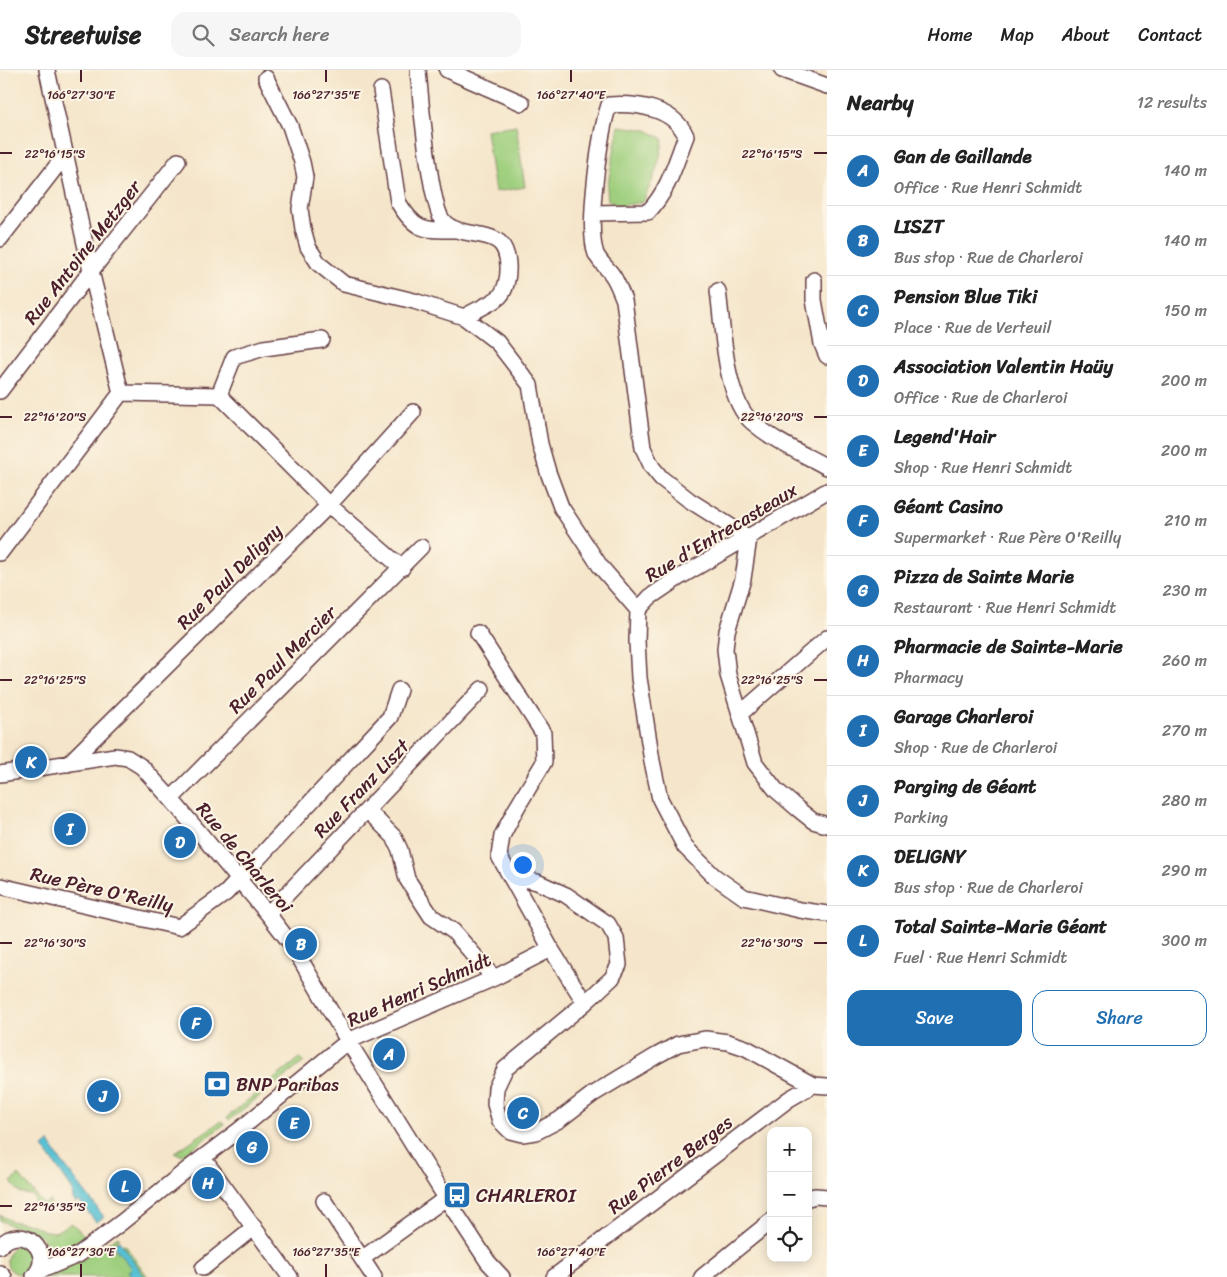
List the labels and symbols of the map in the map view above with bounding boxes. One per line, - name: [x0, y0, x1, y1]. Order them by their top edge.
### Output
- text: 166°27'30"E: [47, 84, 116, 106]
- text: 166°27'35"E: [292, 84, 361, 106]
- text: 166°27'40"E: [537, 84, 607, 106]
- text: 22°16'15"S: [25, 143, 86, 165]
- text: 22°16'15"S: [742, 143, 803, 165]
- street label: Rue Antoine Metzger: [15, 172, 150, 332]
- text: 22°16'20"S: [24, 406, 87, 428]
- text: 22°16'20"S: [741, 406, 804, 428]
- street label: Rue d'Entrecasteaux: [639, 474, 804, 591]
- street label: Rue Paul Deligny: [168, 515, 290, 637]
- street label: Rue Paul Mercier: [220, 596, 345, 722]
- text: 22°16'25"S: [24, 669, 87, 691]
- text: 22°16'25"S: [741, 669, 804, 691]
- street label: Rue Franz Liszt: [305, 730, 419, 846]
- pin: K: [15, 743, 47, 781]
- street label: Rue de Charleroi: [188, 794, 302, 921]
- pin: I: [54, 810, 86, 848]
- pin: D: [164, 823, 196, 861]
- your location: [510, 852, 536, 878]
- street label: Rue Père O'Reilly: [27, 857, 177, 922]
- pin: B: [285, 925, 317, 963]
- text: 22°16'30"S: [24, 932, 87, 954]
- text: 22°16'30"S: [741, 932, 804, 954]
- street label: Rue Henri Schmidt: [342, 943, 497, 1036]
- pin: F: [180, 1004, 212, 1042]
- pin: A: [373, 1035, 405, 1073]
- place label: BNP Paribas: [236, 1068, 339, 1101]
- bank icon: BNP Paribas: [202, 1069, 232, 1099]
- pin: J: [87, 1077, 119, 1115]
- pin: C: [507, 1094, 539, 1132]
- pin: E: [278, 1104, 310, 1142]
- street label: Rue Pierre Berges: [601, 1106, 740, 1223]
- pin: G: [236, 1128, 268, 1166]
- pin: H: [192, 1164, 224, 1202]
- pin: L: [109, 1167, 141, 1205]
- place label: CHARLEROI: [476, 1179, 577, 1212]
- bus stop icon: CHARLEROI: [442, 1180, 472, 1210]
- text: 22°16'35"S: [24, 1196, 86, 1218]
- text: 166°27'30"E: [47, 1241, 116, 1263]
- text: 166°27'35"E: [292, 1241, 361, 1263]
- text: 166°27'40"E: [537, 1241, 607, 1263]

